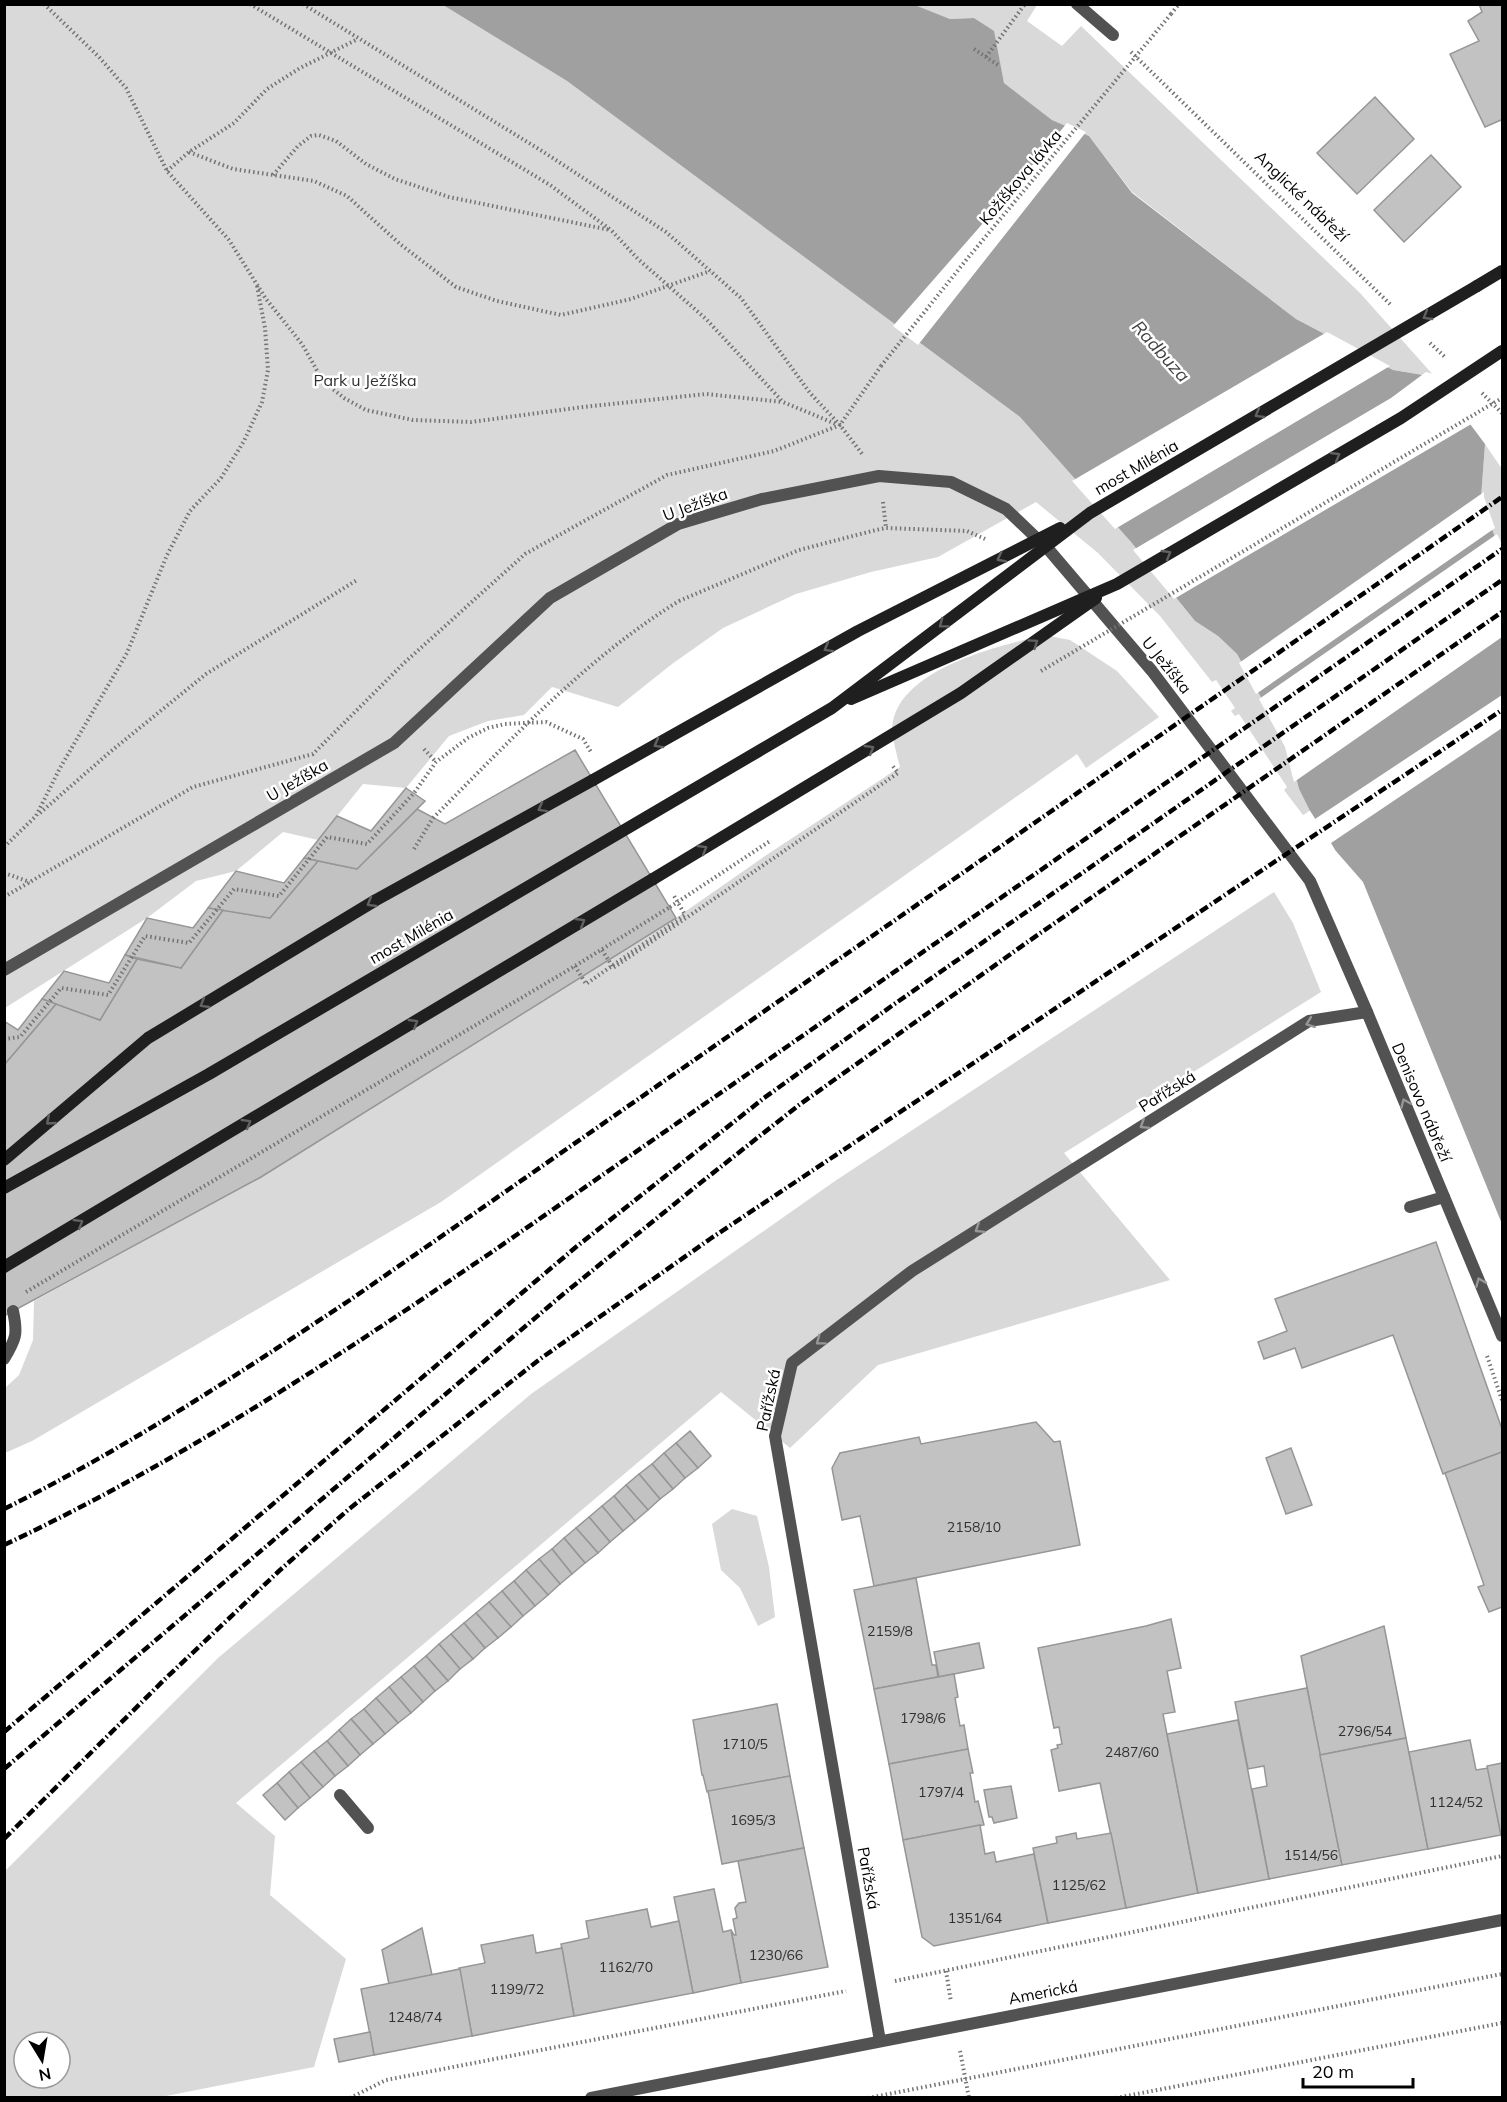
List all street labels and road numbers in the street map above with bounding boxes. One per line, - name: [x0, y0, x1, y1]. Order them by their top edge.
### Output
- street label: Kožíškova lávka: [974, 125, 1066, 229]
- street label: Anglické nábřeží: [1251, 146, 1354, 246]
- street label: most Milénia: [1090, 435, 1182, 499]
- street label: U Ježíška: [660, 483, 730, 525]
- street label: U Ježíška: [1138, 632, 1196, 698]
- street label: U Ježíška: [263, 754, 331, 806]
- street label: most Milénia: [365, 904, 457, 968]
- street label: Denisovo nábřeží: [1388, 1039, 1457, 1166]
- street label: Pařížská: [1135, 1066, 1199, 1116]
- street label: Pařížská: [752, 1367, 784, 1433]
- street label: Pařížská: [854, 1845, 884, 1911]
- street label: Americká: [1007, 1976, 1079, 2008]

